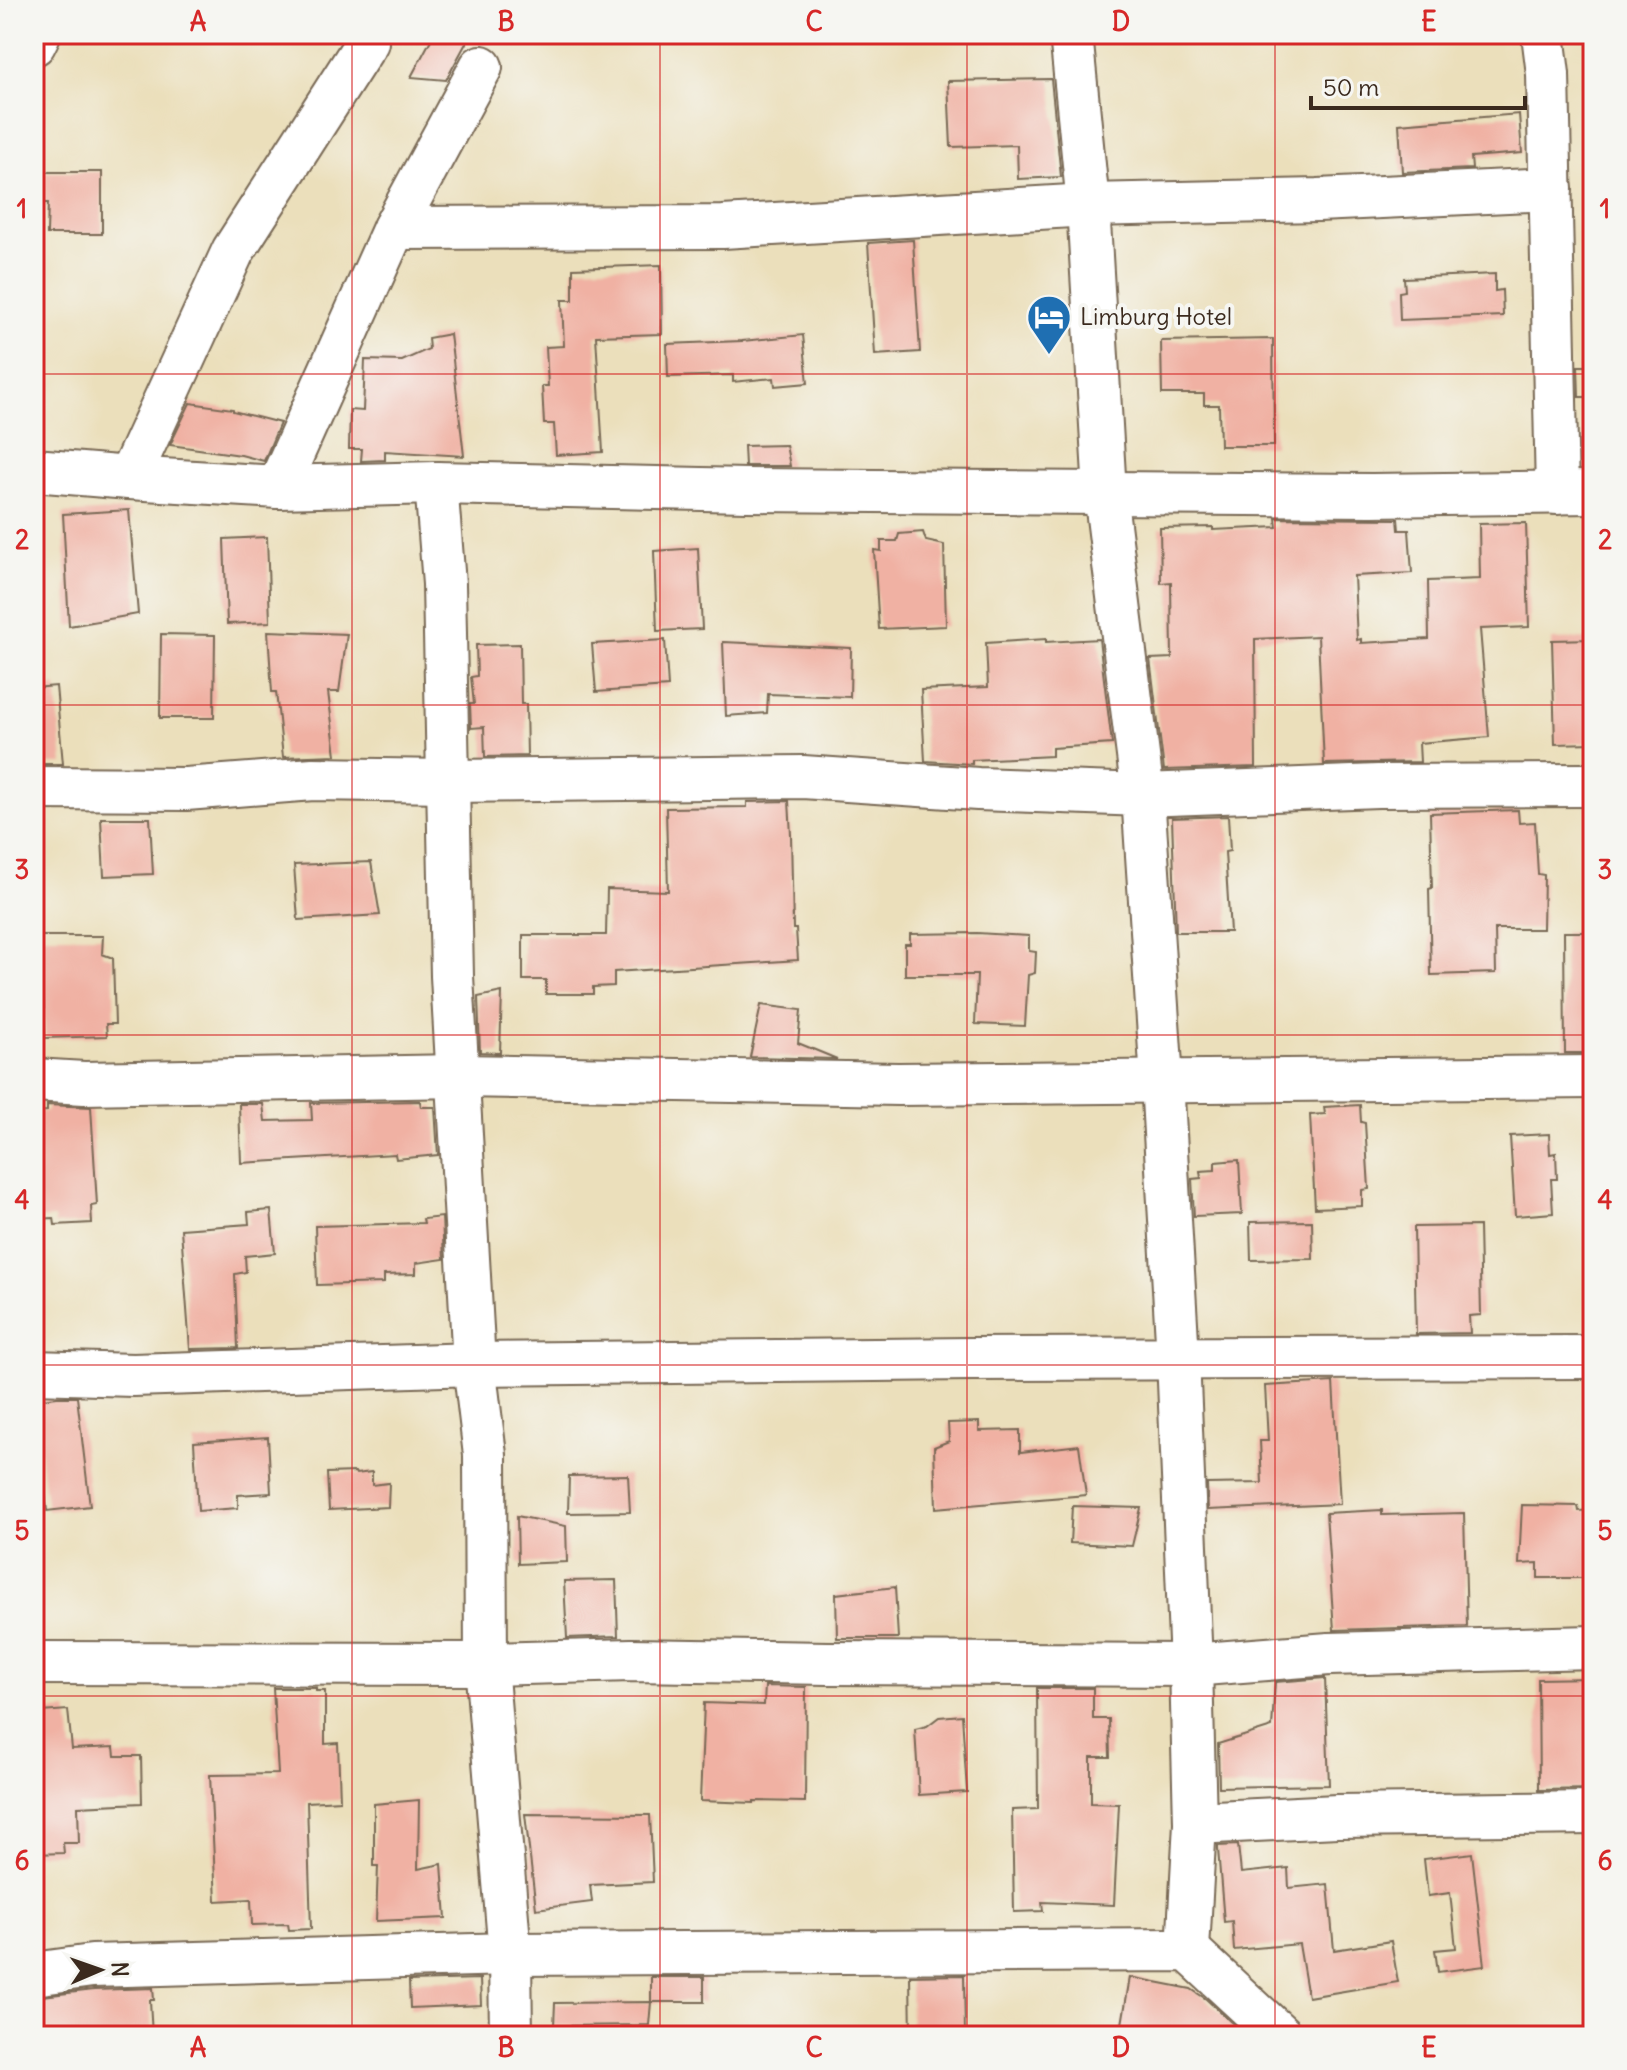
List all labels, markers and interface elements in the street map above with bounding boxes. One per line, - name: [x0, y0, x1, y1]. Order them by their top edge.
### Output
- text: A: [190, 5, 207, 38]
- text: B: [497, 5, 515, 38]
- text: C: [805, 5, 823, 38]
- text: D: [1112, 5, 1130, 38]
- text: E: [1421, 5, 1437, 38]
- scale bar: [1311, 60, 1525, 110]
- text: 50 m: [1323, 72, 1379, 102]
- text: 1: [17, 192, 27, 225]
- text: 1: [1600, 192, 1610, 225]
- hotel icon: Limburg Hotel: [1025, 293, 1073, 356]
- place label: Limburg Hotel: [1080, 301, 1232, 331]
- text: 2: [15, 523, 29, 556]
- text: 2: [1598, 523, 1612, 556]
- text: 3: [15, 853, 29, 886]
- text: 3: [1598, 853, 1612, 886]
- text: 4: [14, 1183, 30, 1216]
- text: 4: [1597, 1183, 1613, 1216]
- text: 5: [15, 1514, 30, 1547]
- text: 5: [1598, 1514, 1613, 1547]
- text: 6: [14, 1844, 30, 1877]
- text: 6: [1597, 1844, 1613, 1877]
- north arrow: [60, 1930, 140, 2010]
- text: N: [106, 1961, 134, 1977]
- text: A: [190, 2031, 207, 2064]
- text: B: [497, 2031, 515, 2064]
- text: C: [805, 2031, 823, 2064]
- text: D: [1112, 2031, 1130, 2064]
- text: E: [1421, 2031, 1437, 2064]

